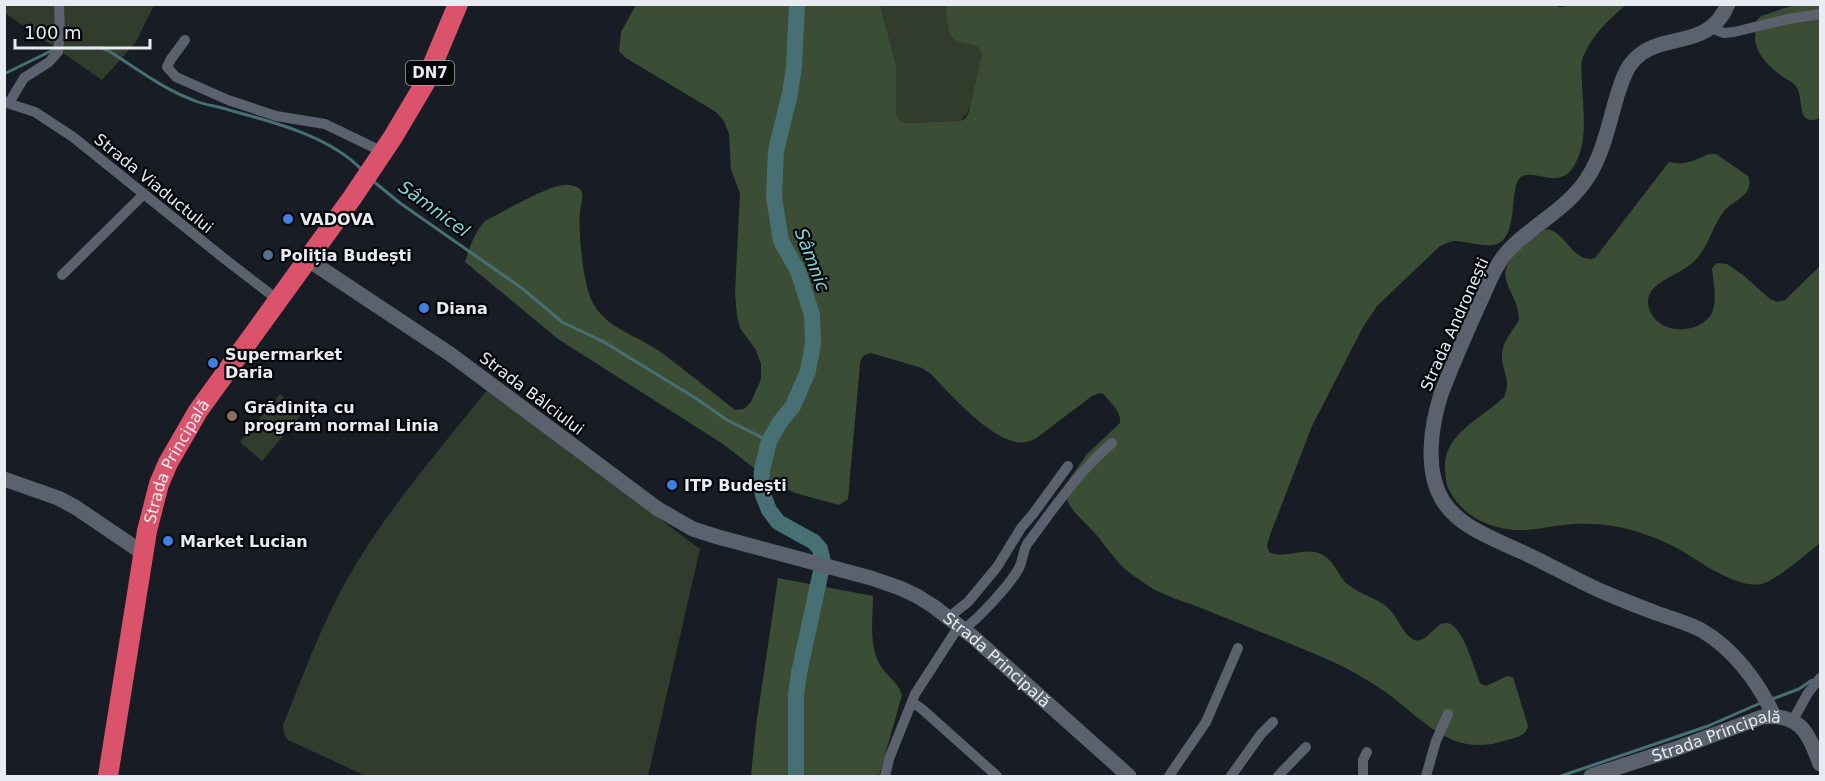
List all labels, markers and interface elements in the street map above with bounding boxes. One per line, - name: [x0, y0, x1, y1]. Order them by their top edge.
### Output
- scale bar: [15, 12, 150, 50]
- text: 100 m: [24, 22, 82, 43]
- road number: DN7: [406, 61, 454, 85]
- street label: Strada Viaductului: [90, 130, 217, 237]
- water label: Sâmnicel: [395, 176, 474, 241]
- place label: VADOVA: [300, 210, 374, 229]
- marker: VADOVA: [281, 212, 295, 226]
- water label: Sâmnic: [791, 225, 834, 295]
- place label: Poliția Budești: [280, 246, 412, 265]
- marker: Poliția Budești: [261, 248, 275, 262]
- street label: Strada Andronești: [1416, 254, 1492, 394]
- place label: Diana: [436, 299, 488, 318]
- marker: Diana: [417, 301, 431, 315]
- place label: Supermarket Daria: [225, 345, 343, 382]
- street label: Strada Bâlciului: [476, 348, 588, 439]
- marker: Supermarket Daria: [206, 356, 220, 370]
- street label: Strada Principală: [140, 396, 213, 526]
- place label: Grădinița cu program normal Linia: [244, 398, 439, 435]
- marker: Grădinița cu program normal Linia: [225, 409, 239, 423]
- place label: ITP Budești: [684, 476, 787, 495]
- marker: ITP Budești: [665, 478, 679, 492]
- place label: Market Lucian: [180, 532, 308, 551]
- marker: Market Lucian: [161, 534, 175, 548]
- street label: Strada Principală: [939, 608, 1054, 712]
- street label: Strada Principală: [1649, 707, 1782, 766]

